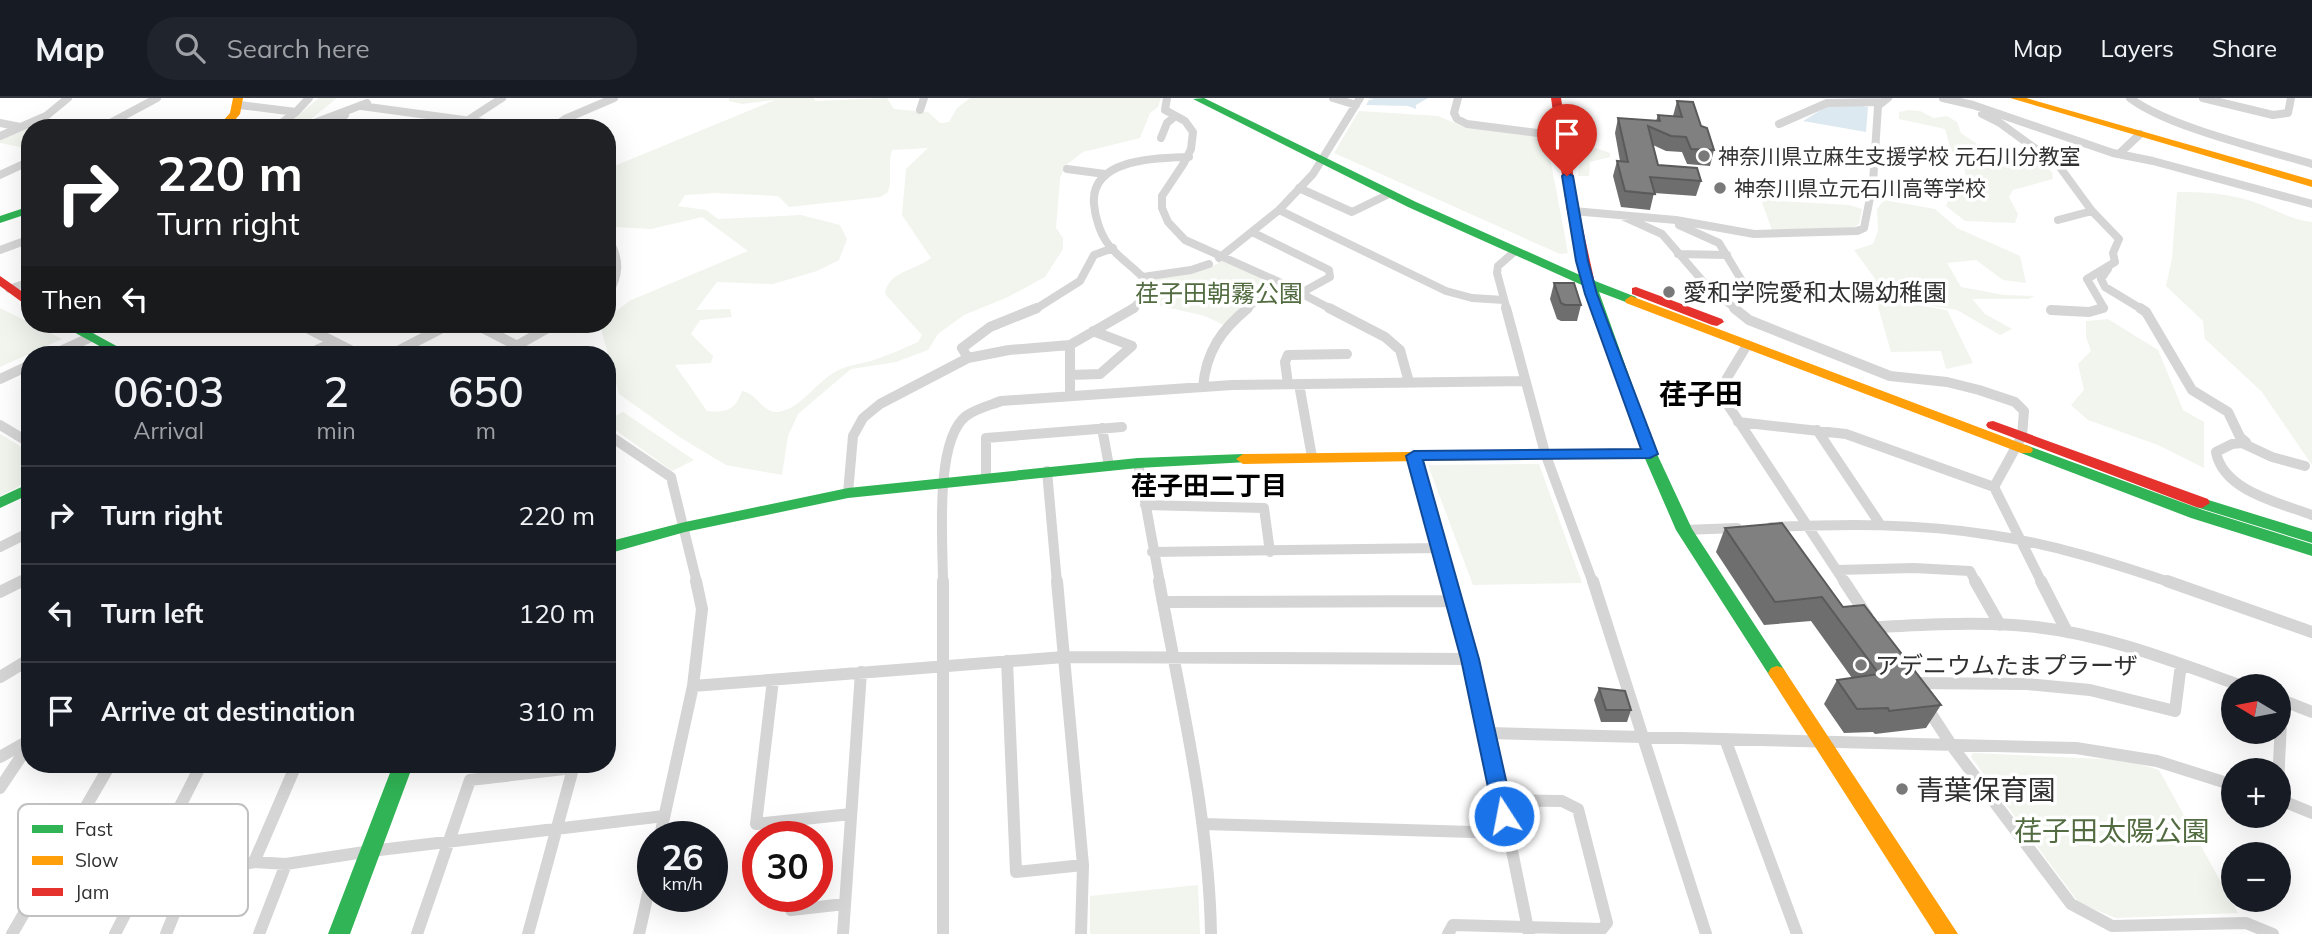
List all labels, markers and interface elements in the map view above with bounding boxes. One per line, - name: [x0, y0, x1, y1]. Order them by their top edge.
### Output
- search box: [147, 17, 637, 80]
- text: Map: [35, 28, 105, 69]
- icon: search: [171, 29, 209, 67]
- text: Search here: [227, 32, 370, 65]
- text: Map: [2013, 33, 2062, 63]
- text: Layers: [2100, 33, 2174, 63]
- text: Share: [2212, 33, 2277, 63]
- pin: [1537, 104, 1597, 176]
- icon: arrive: [1548, 115, 1586, 153]
- text: 220 m: [157, 142, 303, 203]
- place label: 神奈川県立麻生支援学校 元石川分教室: [1718, 143, 2080, 169]
- icon: right: [42, 147, 133, 238]
- marker: 神奈川県立麻生支援学校 元石川分教室: [1696, 148, 1712, 164]
- place label: 神奈川県立元石川高等学校: [1734, 175, 1986, 201]
- marker: 神奈川県立元石川高等学校: [1712, 180, 1728, 196]
- text: Turn right: [157, 203, 300, 243]
- place label: 愛和学院愛和太陽幼稚園: [1683, 277, 1947, 307]
- park label: 荏子田朝霧公園: [1135, 278, 1303, 308]
- icon: left: [116, 280, 154, 318]
- text: Then: [42, 283, 102, 316]
- marker: 愛和学院愛和太陽幼稚園: [1661, 284, 1677, 300]
- text: 06:03: [113, 365, 224, 418]
- text: 2: [323, 365, 349, 418]
- text: 650: [448, 365, 524, 418]
- district label: 荏子田: [1659, 376, 1743, 411]
- text: Arrival: [134, 416, 204, 445]
- text: min: [316, 416, 356, 445]
- text: m: [476, 416, 496, 445]
- district label: 荏子田二丁目: [1131, 469, 1287, 502]
- icon: right: [42, 496, 80, 534]
- text: Turn right: [101, 499, 222, 532]
- text: 220 m: [519, 499, 595, 532]
- icon: left: [42, 594, 80, 632]
- text: Turn left: [101, 597, 203, 630]
- text: 120 m: [519, 597, 595, 630]
- place label: アデニウムたまプラーザ: [1875, 650, 2138, 680]
- marker: アデニウムたまプラーザ: [1853, 657, 1869, 673]
- north arrow: [2221, 674, 2291, 744]
- map controls: [2221, 674, 2291, 912]
- icon: arrive: [42, 692, 80, 730]
- text: Arrive at destination: [101, 695, 356, 728]
- text: 310 m: [519, 695, 595, 728]
- button: +: [2221, 758, 2291, 828]
- place label: 青葉保育園: [1916, 772, 2056, 807]
- position arrow: [1467, 779, 1541, 853]
- marker: 青葉保育園: [1894, 781, 1910, 797]
- legend: [18, 804, 248, 916]
- park label: 荏子田太陽公園: [2014, 813, 2210, 848]
- text: Fast: [75, 817, 113, 841]
- speed limit sign: 30: [742, 821, 833, 912]
- text: 26: [661, 835, 704, 879]
- button: −: [2221, 842, 2291, 912]
- text: Slow: [75, 848, 119, 872]
- text: km/h: [662, 872, 703, 895]
- text: Jam: [75, 880, 109, 904]

